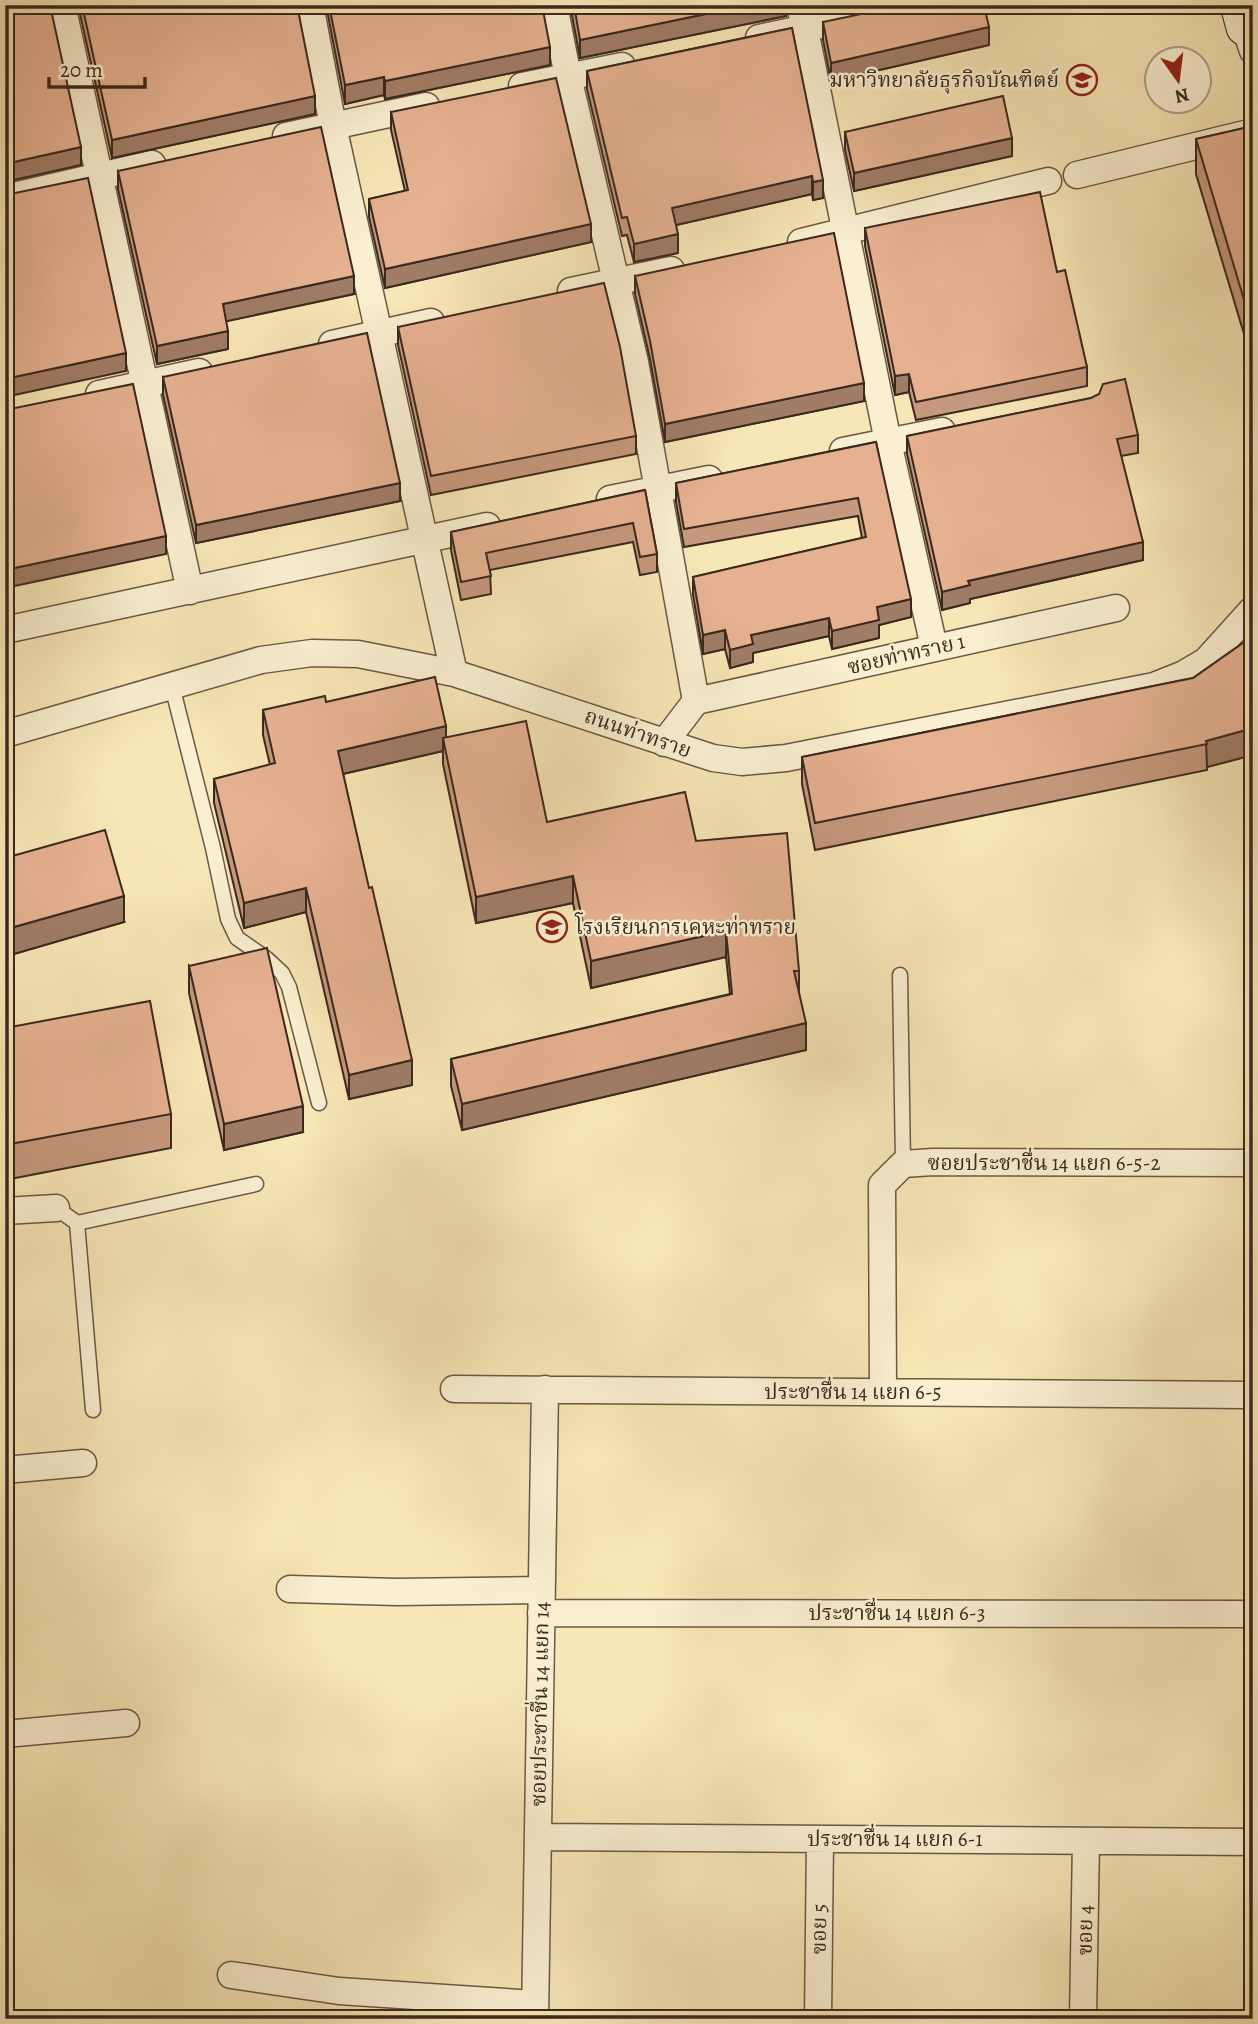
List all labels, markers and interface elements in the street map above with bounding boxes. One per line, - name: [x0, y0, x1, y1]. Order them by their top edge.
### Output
- scale bar: [49, 46, 145, 90]
- north arrow: [1142, 46, 1212, 116]
- text: 20 m: [60, 56, 103, 84]
- school or university icon: มหาวิทยาลัยธุรกิจบัณฑิตย์: [1065, 63, 1099, 97]
- place label: มหาวิทยาลัยธุรกิจบัณฑิตย์: [829, 66, 1059, 94]
- text: N: [1172, 81, 1192, 110]
- street label: ซอยท่าทราย 1: [844, 627, 968, 681]
- street label: ถนนท่าทราย: [581, 702, 695, 764]
- school or university icon: โรงเรียนการเคหะท่าทราย: [535, 910, 569, 944]
- place label: โรงเรียนการเคหะท่าทราย: [574, 912, 796, 941]
- street label: ซอยประชาชื่น 14 แยก 6-5-2: [928, 1147, 1160, 1177]
- street label: ประชาชื่น 14 แยก 6-5: [764, 1376, 942, 1406]
- street label: ประชาชื่น 14 แยก 6-3: [808, 1597, 986, 1627]
- street label: ซอยประชาชื่น 14 แยก 14: [522, 1601, 556, 1807]
- street label: ประชาชื่น 14 แยก 6-1: [807, 1823, 983, 1853]
- street label: ฃอย 5: [805, 1903, 833, 1955]
- street label: ขอย 4: [1071, 1905, 1099, 1955]

